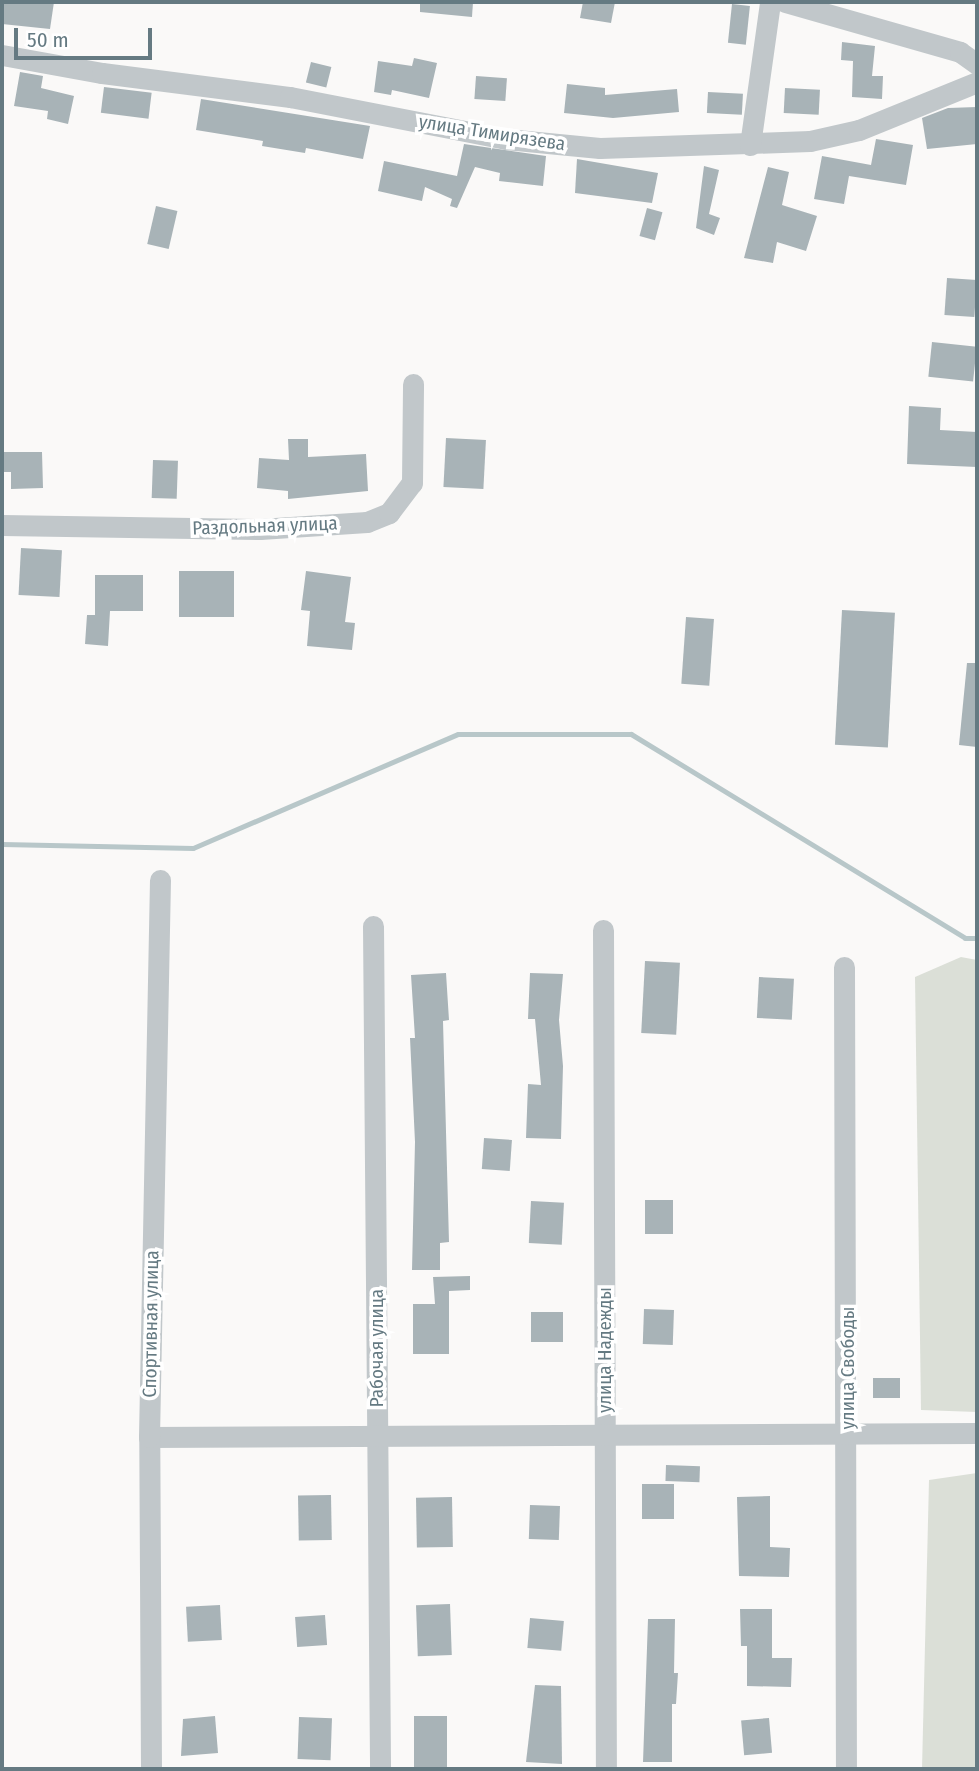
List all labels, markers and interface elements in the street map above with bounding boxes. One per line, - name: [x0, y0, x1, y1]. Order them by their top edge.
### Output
- scale bar: [18, 14, 156, 58]
- text: 50 m: [27, 27, 69, 53]
- street label: улица Тимирязева: [417, 110, 567, 156]
- street label: Раздольная улица: [192, 512, 338, 540]
- street label: Спортивная улица: [138, 1250, 164, 1398]
- street label: улица Надежды: [594, 1287, 616, 1413]
- street label: Рабочая улица: [366, 1289, 388, 1407]
- street label: улица Свободы: [837, 1307, 859, 1429]

